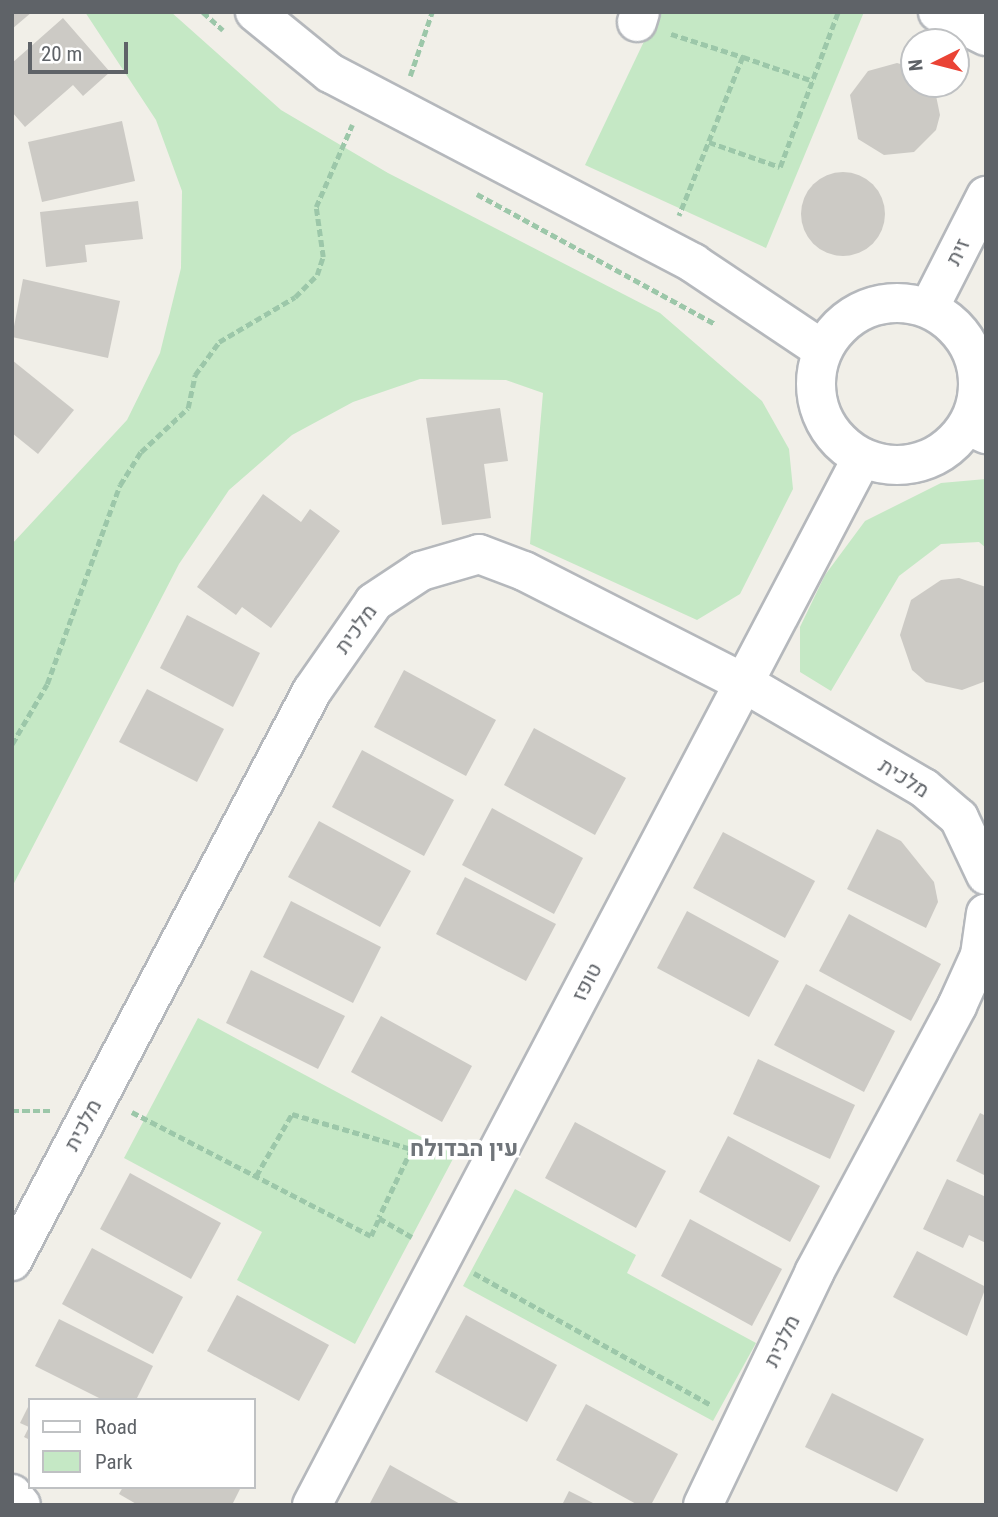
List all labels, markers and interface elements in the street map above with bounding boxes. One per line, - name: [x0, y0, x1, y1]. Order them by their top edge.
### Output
- scale bar: [32, 28, 131, 72]
- north arrow: [900, 28, 970, 98]
- text: 20 m: [41, 42, 82, 66]
- text: N: [904, 58, 928, 72]
- street label: זית: [941, 234, 975, 270]
- street label: מלכית: [330, 599, 382, 659]
- street label: מלכית: [874, 753, 934, 803]
- street label: טופז: [567, 959, 607, 1005]
- street label: מלכית: [59, 1095, 107, 1155]
- district label: עין הבדולח: [410, 1135, 518, 1163]
- street label: מלכית: [759, 1311, 805, 1371]
- legend: [28, 1398, 256, 1489]
- text: Road: [95, 1415, 137, 1439]
- text: Park: [95, 1450, 132, 1474]

